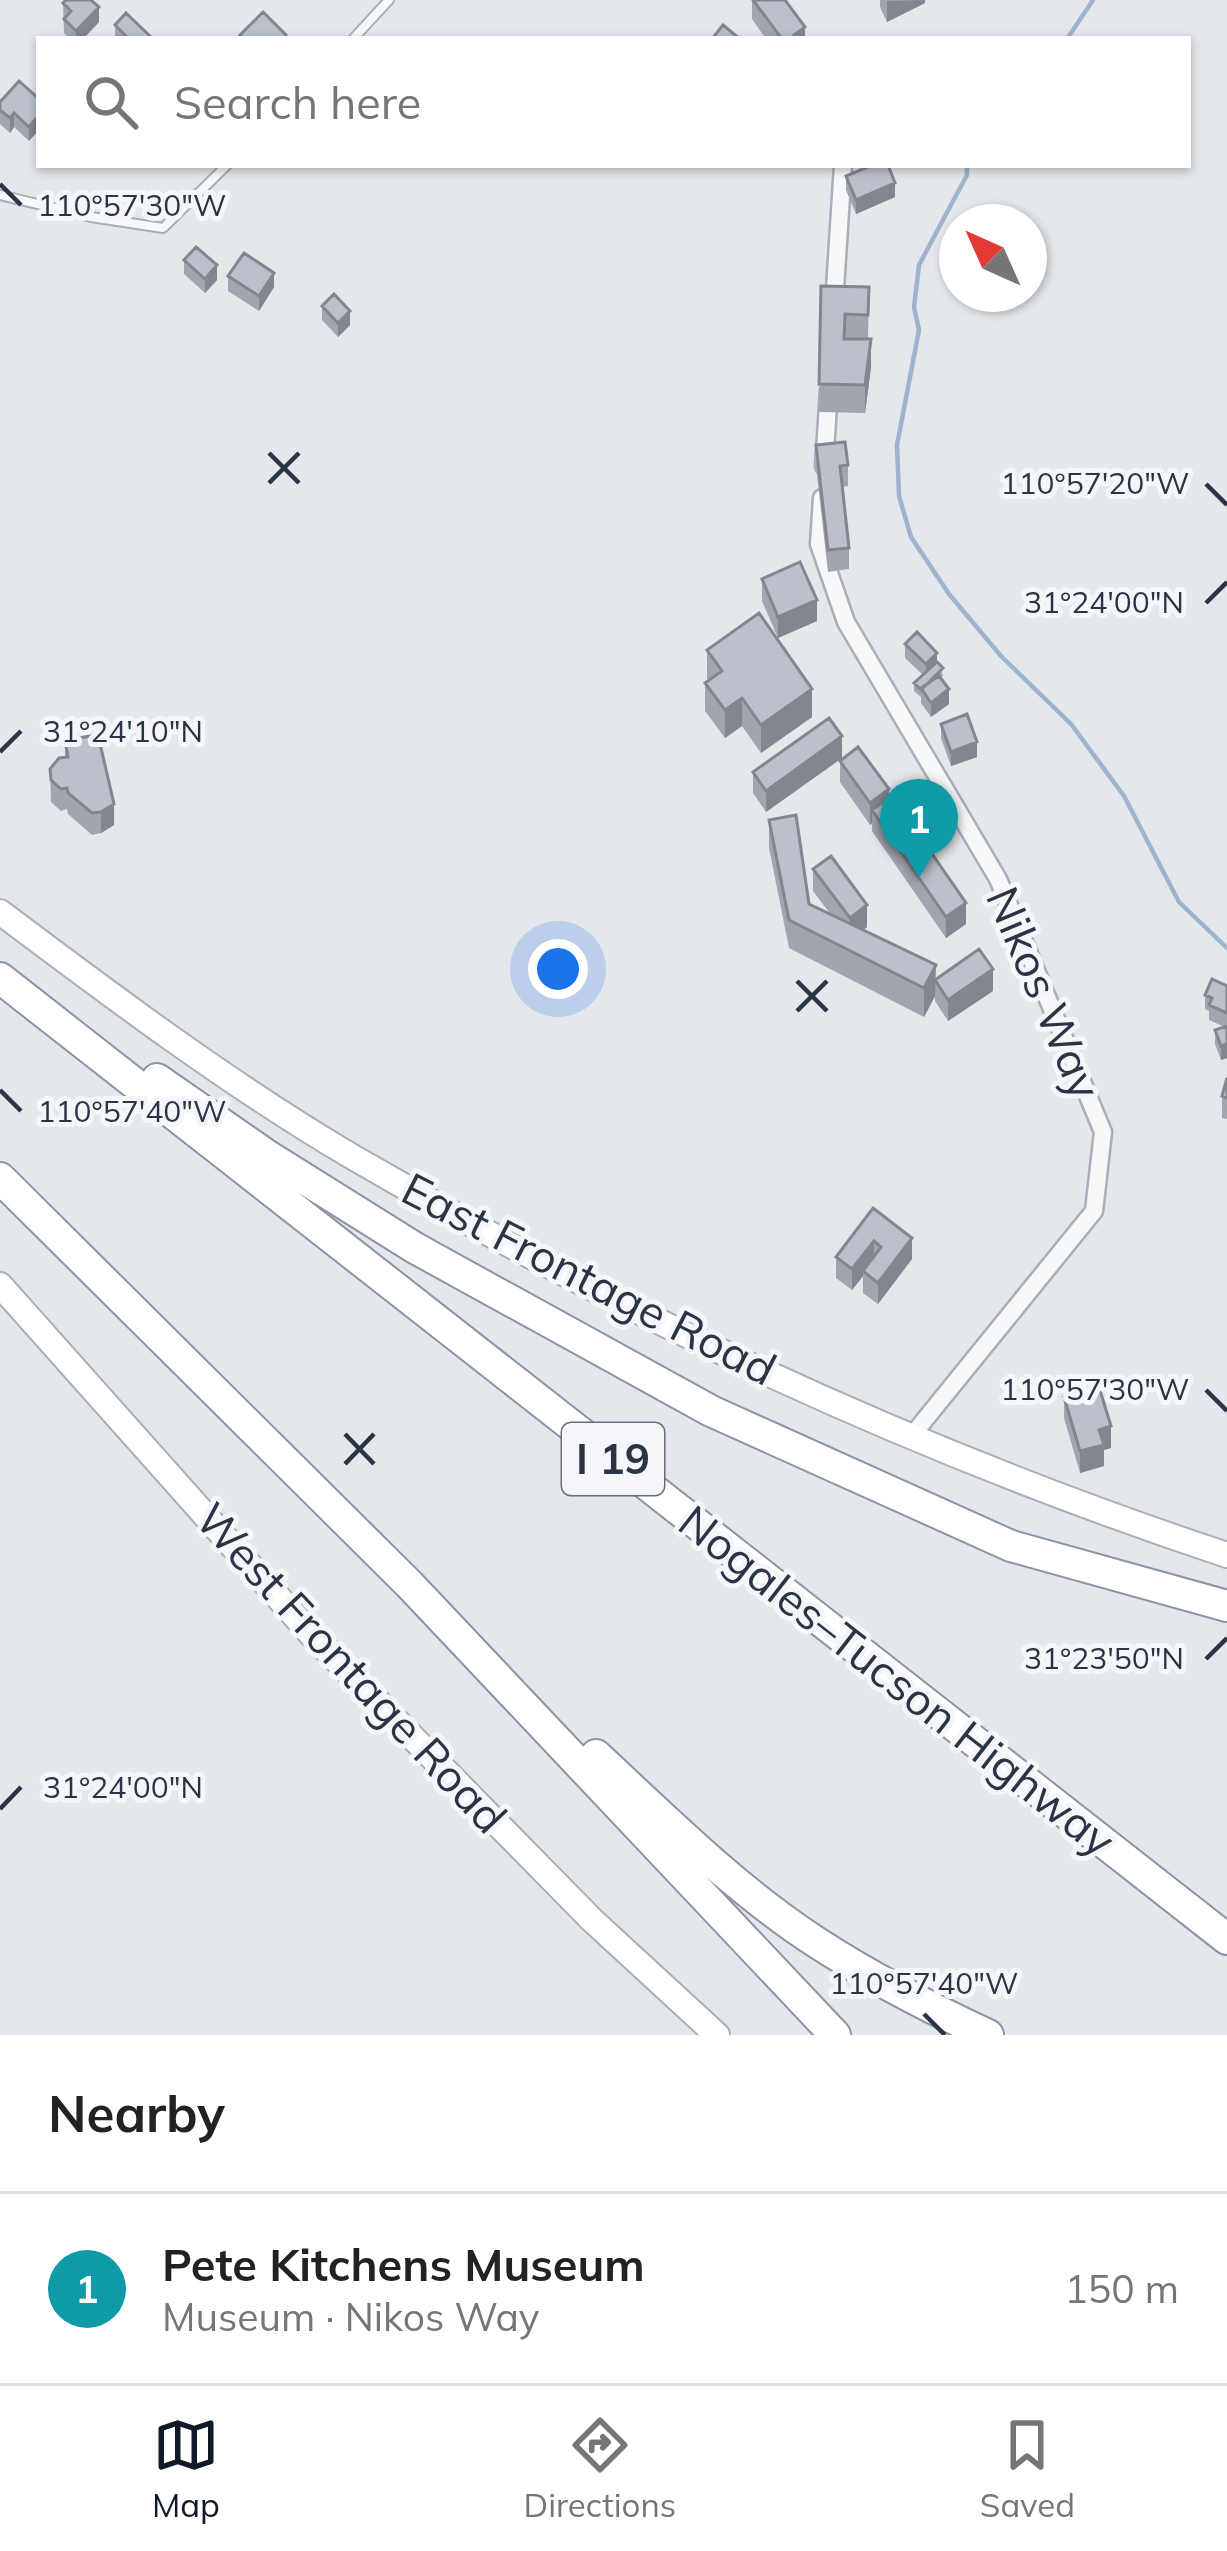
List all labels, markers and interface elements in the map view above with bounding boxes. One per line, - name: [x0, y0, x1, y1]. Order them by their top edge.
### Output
- search box: [36, 36, 1191, 168]
- icon: search: [78, 69, 144, 135]
- text: Search here: [174, 74, 421, 130]
- text: 110°57'30"W: [38, 186, 226, 224]
- north arrow: [939, 204, 1047, 312]
- text: 110°57'20"W: [1001, 464, 1189, 502]
- text: 31°24'00"N: [1024, 583, 1184, 621]
- text: 31°24'10"N: [43, 712, 203, 750]
- pin: 1: [880, 779, 958, 878]
- street label: Nikos Way: [975, 878, 1115, 1107]
- your location: [528, 939, 588, 999]
- text: 110°57'40"W: [38, 1092, 226, 1130]
- street label: East Frontage Road: [393, 1160, 786, 1397]
- text: 110°57'30"W: [1001, 1370, 1189, 1408]
- road number: I 19: [562, 1423, 664, 1495]
- street label: West Frontage Road: [184, 1491, 519, 1844]
- street label: Nogales–Tucson Highway: [669, 1493, 1127, 1868]
- text: 31°23'50"N: [1024, 1639, 1184, 1677]
- text: 31°24'00"N: [43, 1768, 203, 1806]
- text: 110°57'40"W: [830, 1964, 1018, 2002]
- text: Nearby: [48, 2081, 225, 2145]
- text: Pete Kitchens Museum: [162, 2236, 645, 2292]
- text: 1: [75, 2264, 99, 2313]
- text: 150 m: [1064, 2264, 1179, 2313]
- text: Museum · Nikos Way: [162, 2292, 539, 2341]
- tab: Map: [152, 2412, 220, 2525]
- tab: Directions: [524, 2412, 676, 2525]
- tab: Saved: [980, 2412, 1075, 2525]

